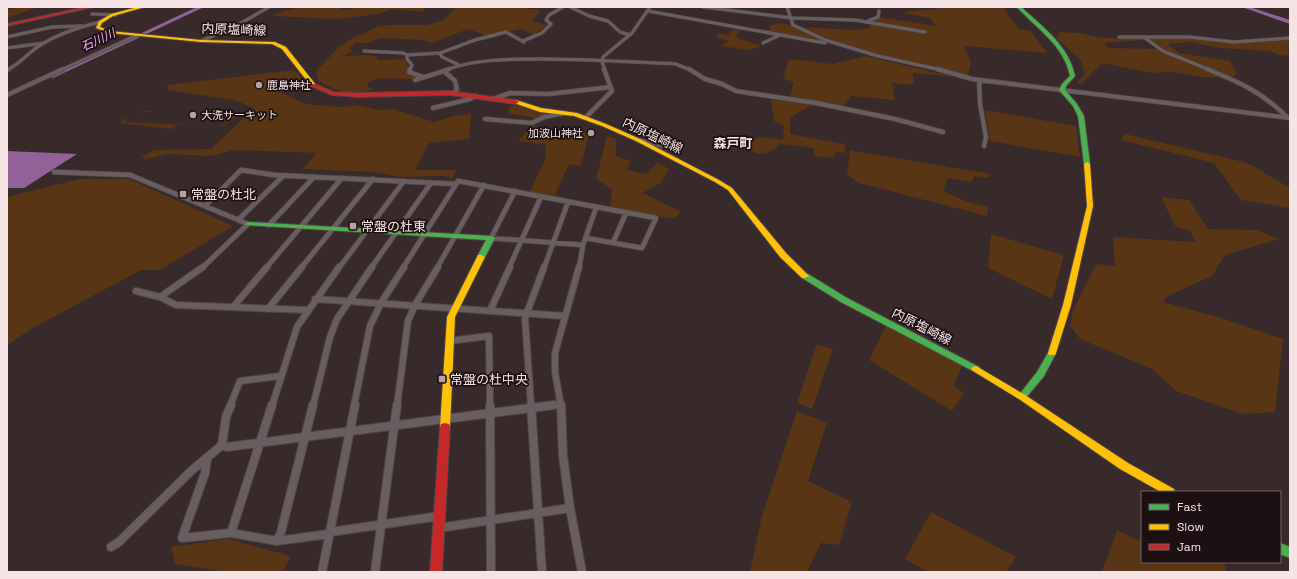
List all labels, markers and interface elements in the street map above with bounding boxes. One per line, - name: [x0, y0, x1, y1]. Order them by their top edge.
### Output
- street label: 内原塩崎線: [201, 20, 267, 39]
- water label: 石川川: [78, 24, 120, 55]
- place label: 鹿島神社: [267, 78, 311, 92]
- marker: 鹿島神社: [254, 80, 264, 90]
- place label: 大洗サーキット: [201, 108, 278, 122]
- marker: 大洗サーキット: [188, 110, 198, 120]
- street label: 内原塩崎線: [620, 114, 686, 157]
- place label: 加波山神社: [528, 126, 583, 140]
- marker: 加波山神社: [586, 128, 596, 138]
- district label: 森戸町: [713, 135, 753, 152]
- place label: 常盤の杜北: [191, 186, 256, 203]
- marker: 常盤の杜北: [178, 189, 188, 199]
- place label: 常盤の杜東: [361, 218, 426, 235]
- marker: 常盤の杜東: [348, 221, 358, 231]
- street label: 内原塩崎線: [889, 304, 955, 349]
- place label: 常盤の杜中央: [450, 371, 528, 388]
- marker: 常盤の杜中央: [437, 374, 447, 384]
- legend: [1141, 491, 1281, 563]
- text: Fast: [1177, 499, 1202, 515]
- text: Slow: [1177, 519, 1204, 535]
- text: Jam: [1177, 539, 1201, 555]

